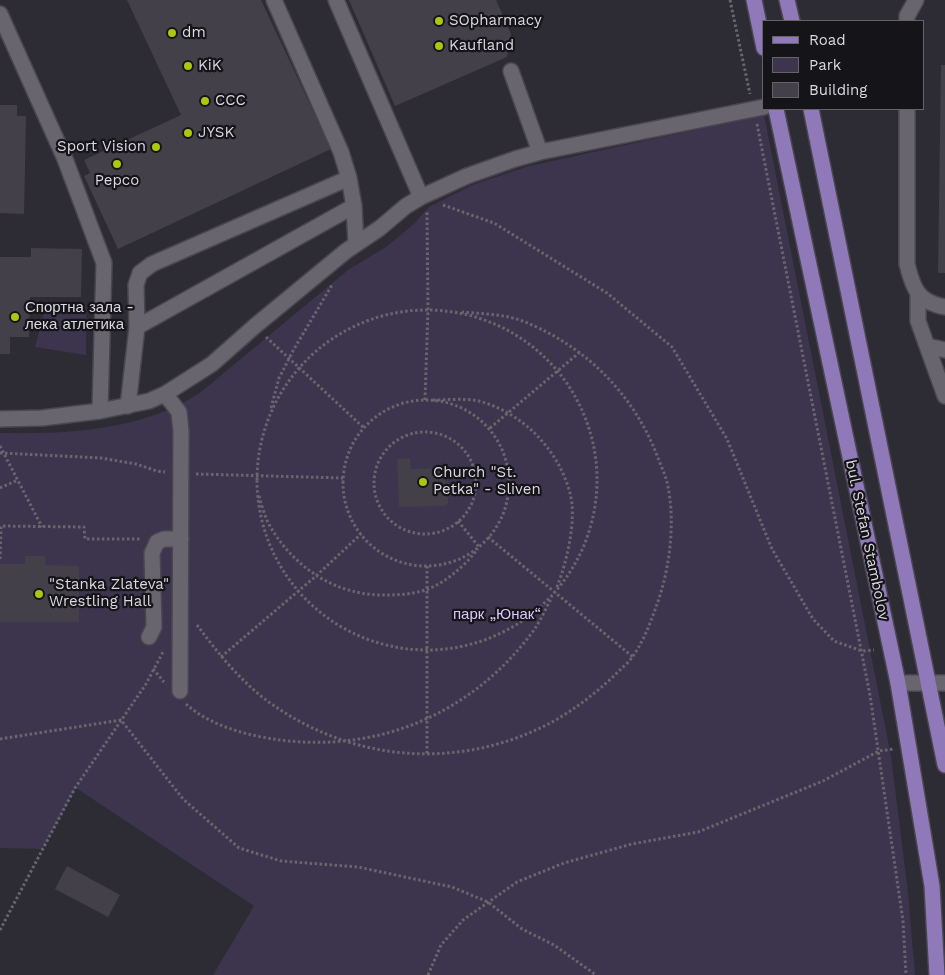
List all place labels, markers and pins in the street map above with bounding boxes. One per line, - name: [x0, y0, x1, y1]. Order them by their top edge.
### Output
- place label: SOpharmacy: [449, 12, 542, 30]
- marker: SOpharmacy: [433, 15, 445, 27]
- place label: dm: [182, 24, 206, 42]
- marker: dm: [166, 27, 178, 39]
- place label: Kaufland: [449, 37, 514, 55]
- marker: Kaufland: [433, 40, 445, 52]
- place label: KiK: [198, 57, 222, 75]
- marker: KiK: [182, 60, 194, 72]
- place label: CCC: [215, 92, 246, 110]
- marker: CCC: [199, 95, 211, 107]
- place label: JYSK: [198, 124, 234, 142]
- marker: JYSK: [182, 127, 194, 139]
- place label: Sport Vision: [57, 138, 146, 156]
- marker: Sport Vision: [150, 141, 162, 153]
- marker: Pepco: [111, 158, 123, 170]
- place label: Pepco: [95, 172, 139, 190]
- place label: Спортна зала - лека атлетика: [25, 299, 134, 334]
- marker: Спортна зала - лека атлетика: [9, 311, 21, 323]
- place label: Church "St. Petka" - Sliven: [433, 464, 541, 499]
- marker: Church "St. Petka" - Sliven: [417, 476, 429, 488]
- place label: "Stanka Zlateva" Wrestling Hall: [49, 576, 169, 611]
- marker: "Stanka Zlateva" Wrestling Hall: [33, 588, 45, 600]

